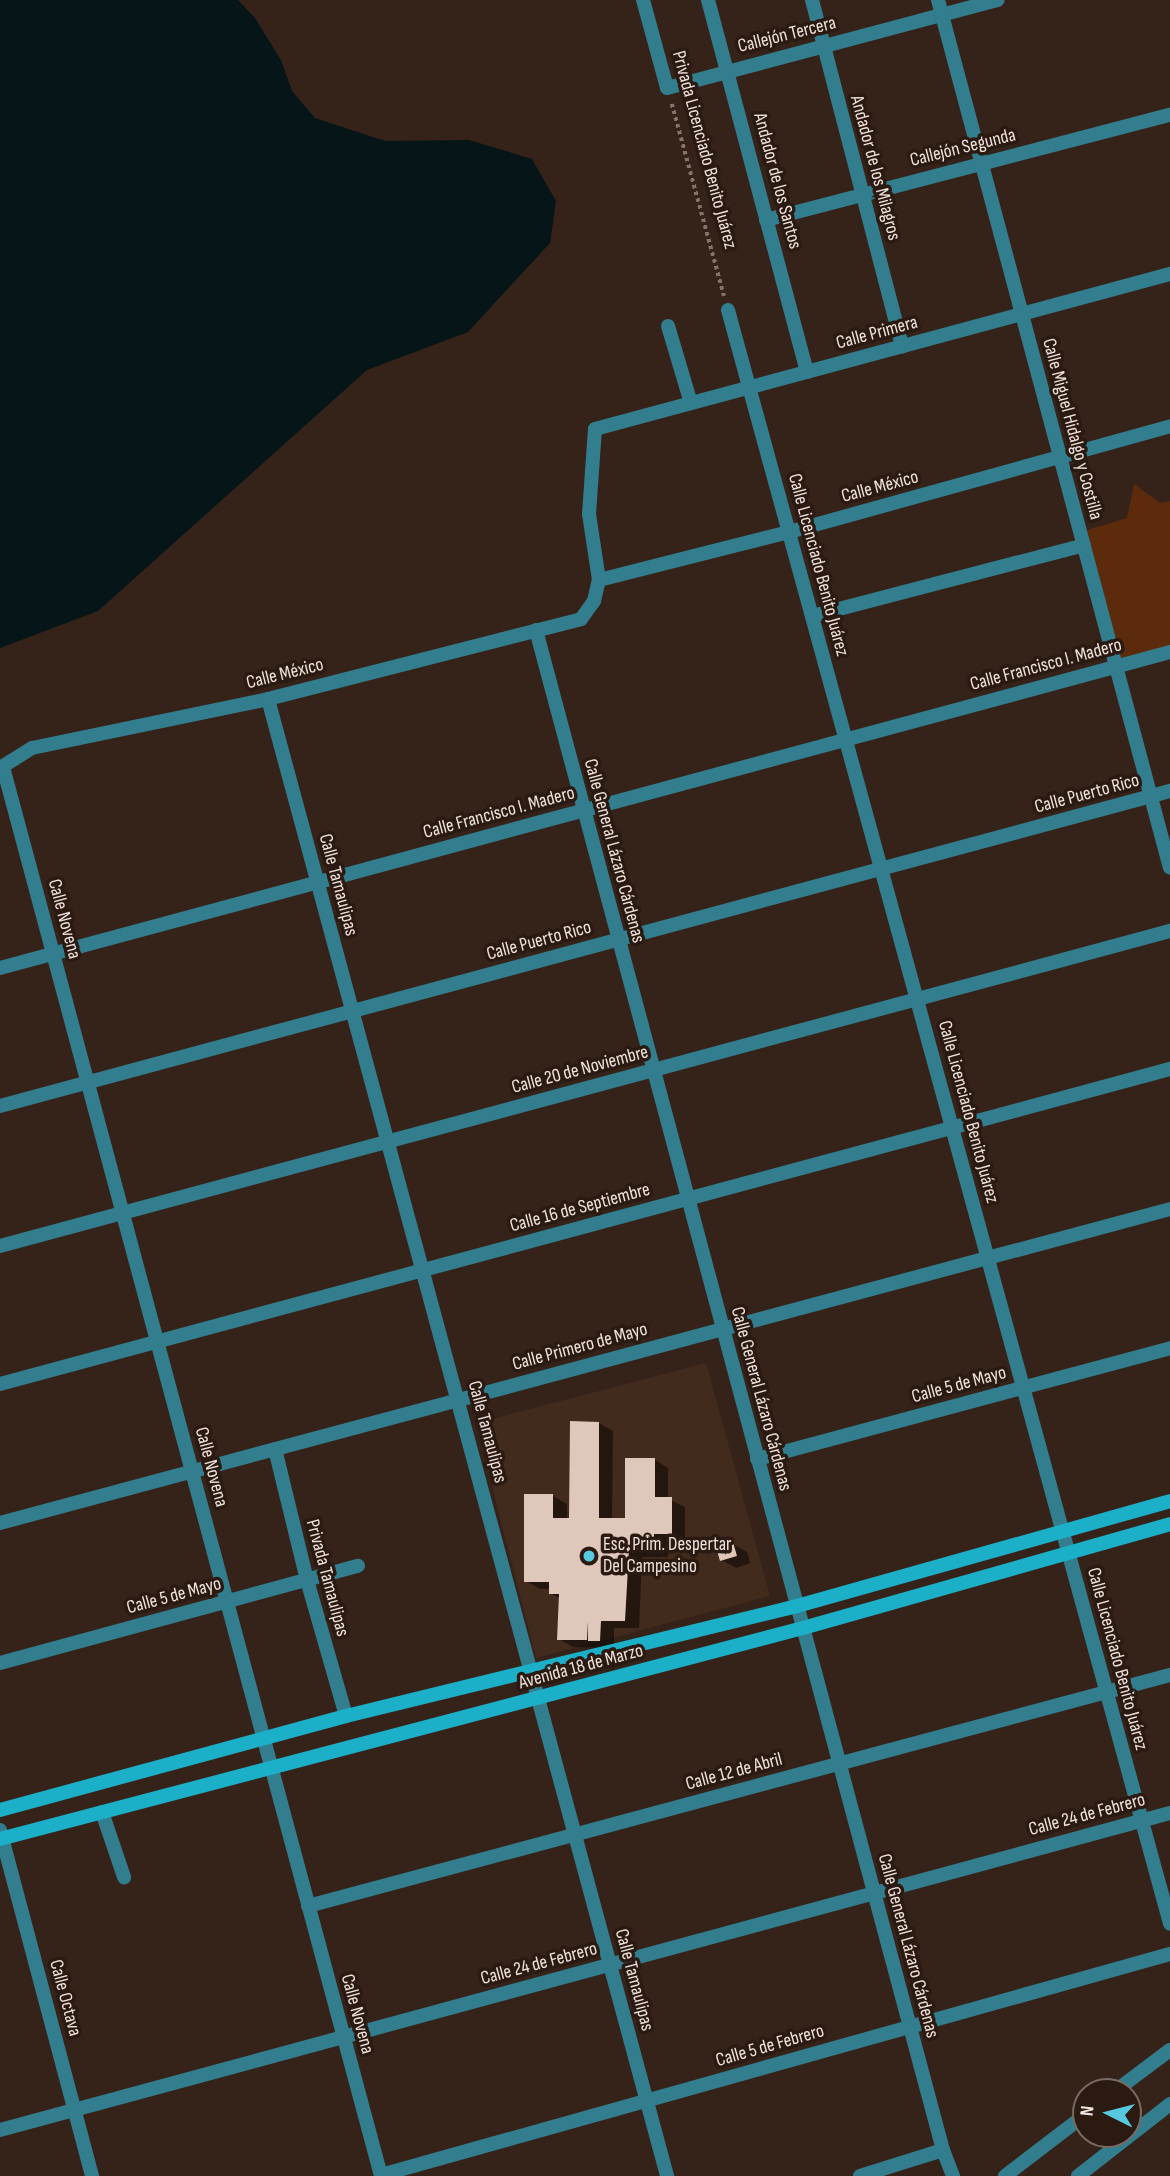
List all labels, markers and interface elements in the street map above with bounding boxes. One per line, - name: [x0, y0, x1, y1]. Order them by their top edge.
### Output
- street label: Callejón Tercera: [736, 12, 838, 58]
- street label: Privada Licenciado Benito Juárez: [667, 49, 741, 251]
- street label: Andador de los Milagros: [845, 93, 905, 243]
- street label: Andador de los Santos: [748, 110, 806, 252]
- street label: Callejón Segunda: [908, 124, 1018, 172]
- street label: Calle Primera: [834, 311, 920, 355]
- street label: Calle Miguel Hidalgo y Costilla: [1037, 336, 1107, 522]
- street label: Calle México: [839, 466, 921, 508]
- street label: Calle Licenciado Benito Juárez: [783, 471, 853, 659]
- street label: Calle Francisco I. Madero: [968, 634, 1124, 696]
- street label: Calle México: [244, 653, 326, 695]
- street label: Calle General Lázaro Cárdenas: [578, 756, 650, 946]
- street label: Calle Puerto Rico: [1032, 769, 1142, 819]
- street label: Calle Francisco I. Madero: [421, 782, 577, 844]
- street label: Calle Tamaulipas: [313, 832, 363, 938]
- street label: Calle Novena: [42, 877, 86, 961]
- street label: Calle Puerto Rico: [484, 916, 594, 966]
- street label: Calle Licenciado Benito Juárez: [933, 1018, 1003, 1206]
- street label: Calle 20 de Noviembre: [509, 1041, 651, 1099]
- street label: Calle 16 de Septiembre: [508, 1178, 652, 1238]
- street label: Calle General Lázaro Cárdenas: [725, 1304, 797, 1494]
- street label: Calle Primero de Mayo: [510, 1318, 650, 1376]
- street label: Calle 5 de Mayo: [909, 1361, 1009, 1409]
- street label: Calle Tamaulipas: [462, 1379, 512, 1485]
- street label: Calle Novena: [189, 1425, 233, 1509]
- street label: Privada Tamaulipas: [300, 1517, 354, 1639]
- place label: Esc. Prim. Despertar Del Campesino: [603, 1534, 732, 1578]
- marker: Esc. Prim. Despertar Del Campesino: [581, 1548, 597, 1564]
- street label: Calle Licenciado Benito Juárez: [1082, 1565, 1152, 1753]
- street label: Calle 5 de Mayo: [124, 1572, 224, 1620]
- street label: Avenida 18 de Marzo: [516, 1639, 646, 1695]
- street label: Calle 12 de Abril: [683, 1748, 785, 1796]
- street label: Calle 24 de Febrero: [1026, 1789, 1148, 1841]
- street label: Calle General Lázaro Cárdenas: [872, 1851, 944, 2041]
- street label: Calle Tamaulipas: [609, 1927, 659, 2033]
- street label: Calle 24 de Febrero: [478, 1938, 600, 1990]
- street label: Calle Octava: [44, 1957, 86, 2039]
- street label: Calle Novena: [335, 1972, 379, 2056]
- street label: Calle 5 de Febrero: [713, 2020, 827, 2072]
- north arrow: [1072, 2078, 1142, 2148]
- text: N: [1076, 2105, 1100, 2117]

